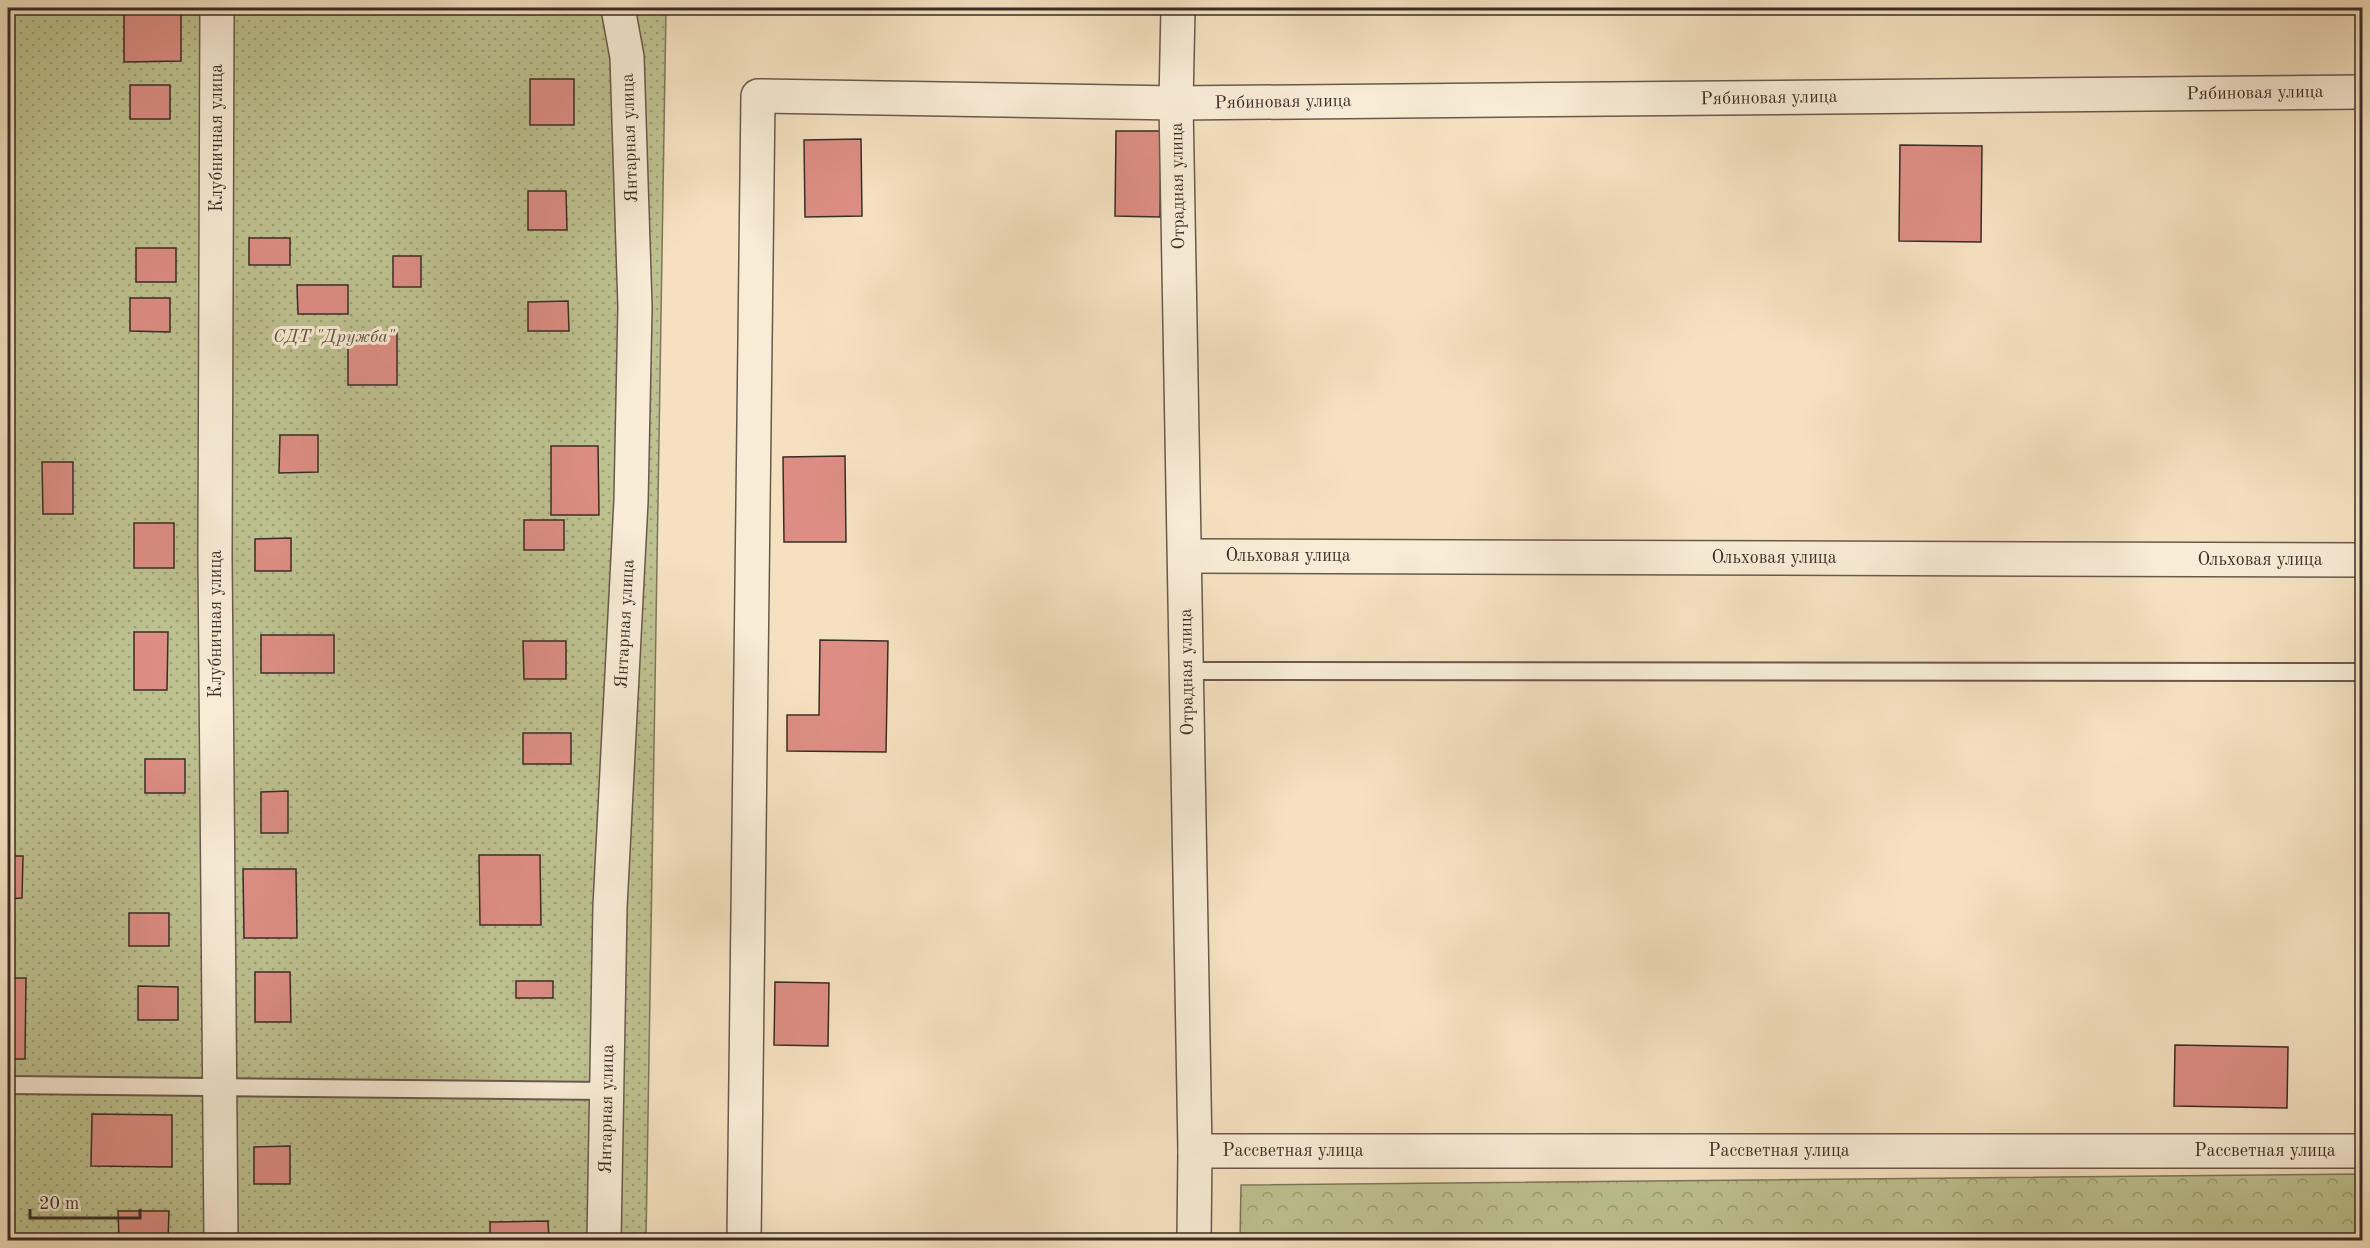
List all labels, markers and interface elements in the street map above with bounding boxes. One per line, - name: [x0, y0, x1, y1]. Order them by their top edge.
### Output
- street label: Клубничная улица: [208, 64, 226, 212]
- street label: Янтарная улица: [619, 73, 641, 203]
- street label: Рябиновая улица: [2186, 83, 2324, 103]
- street label: Рябиновая улица: [1700, 88, 1838, 108]
- street label: Рябиновая улица: [1214, 92, 1352, 112]
- street label: Отрадная улица: [1168, 122, 1188, 250]
- park label: СДТ "Дружба": [273, 328, 396, 346]
- street label: Ольховая улица: [1225, 547, 1351, 565]
- street label: Ольховая улица: [1711, 549, 1837, 567]
- street label: Клубничная улица: [207, 550, 225, 698]
- street label: Ольховая улица: [2197, 551, 2323, 569]
- street label: Янтарная улица: [613, 559, 637, 689]
- street label: Отрадная улица: [1177, 608, 1197, 736]
- street label: Янтарная улица: [597, 1044, 617, 1174]
- street label: Рассветная улица: [1222, 1142, 1364, 1160]
- street label: Рассветная улица: [1708, 1142, 1850, 1160]
- street label: Рассветная улица: [2194, 1142, 2336, 1160]
- scale bar: [30, 1182, 140, 1220]
- text: 20 m: [39, 1195, 79, 1213]

